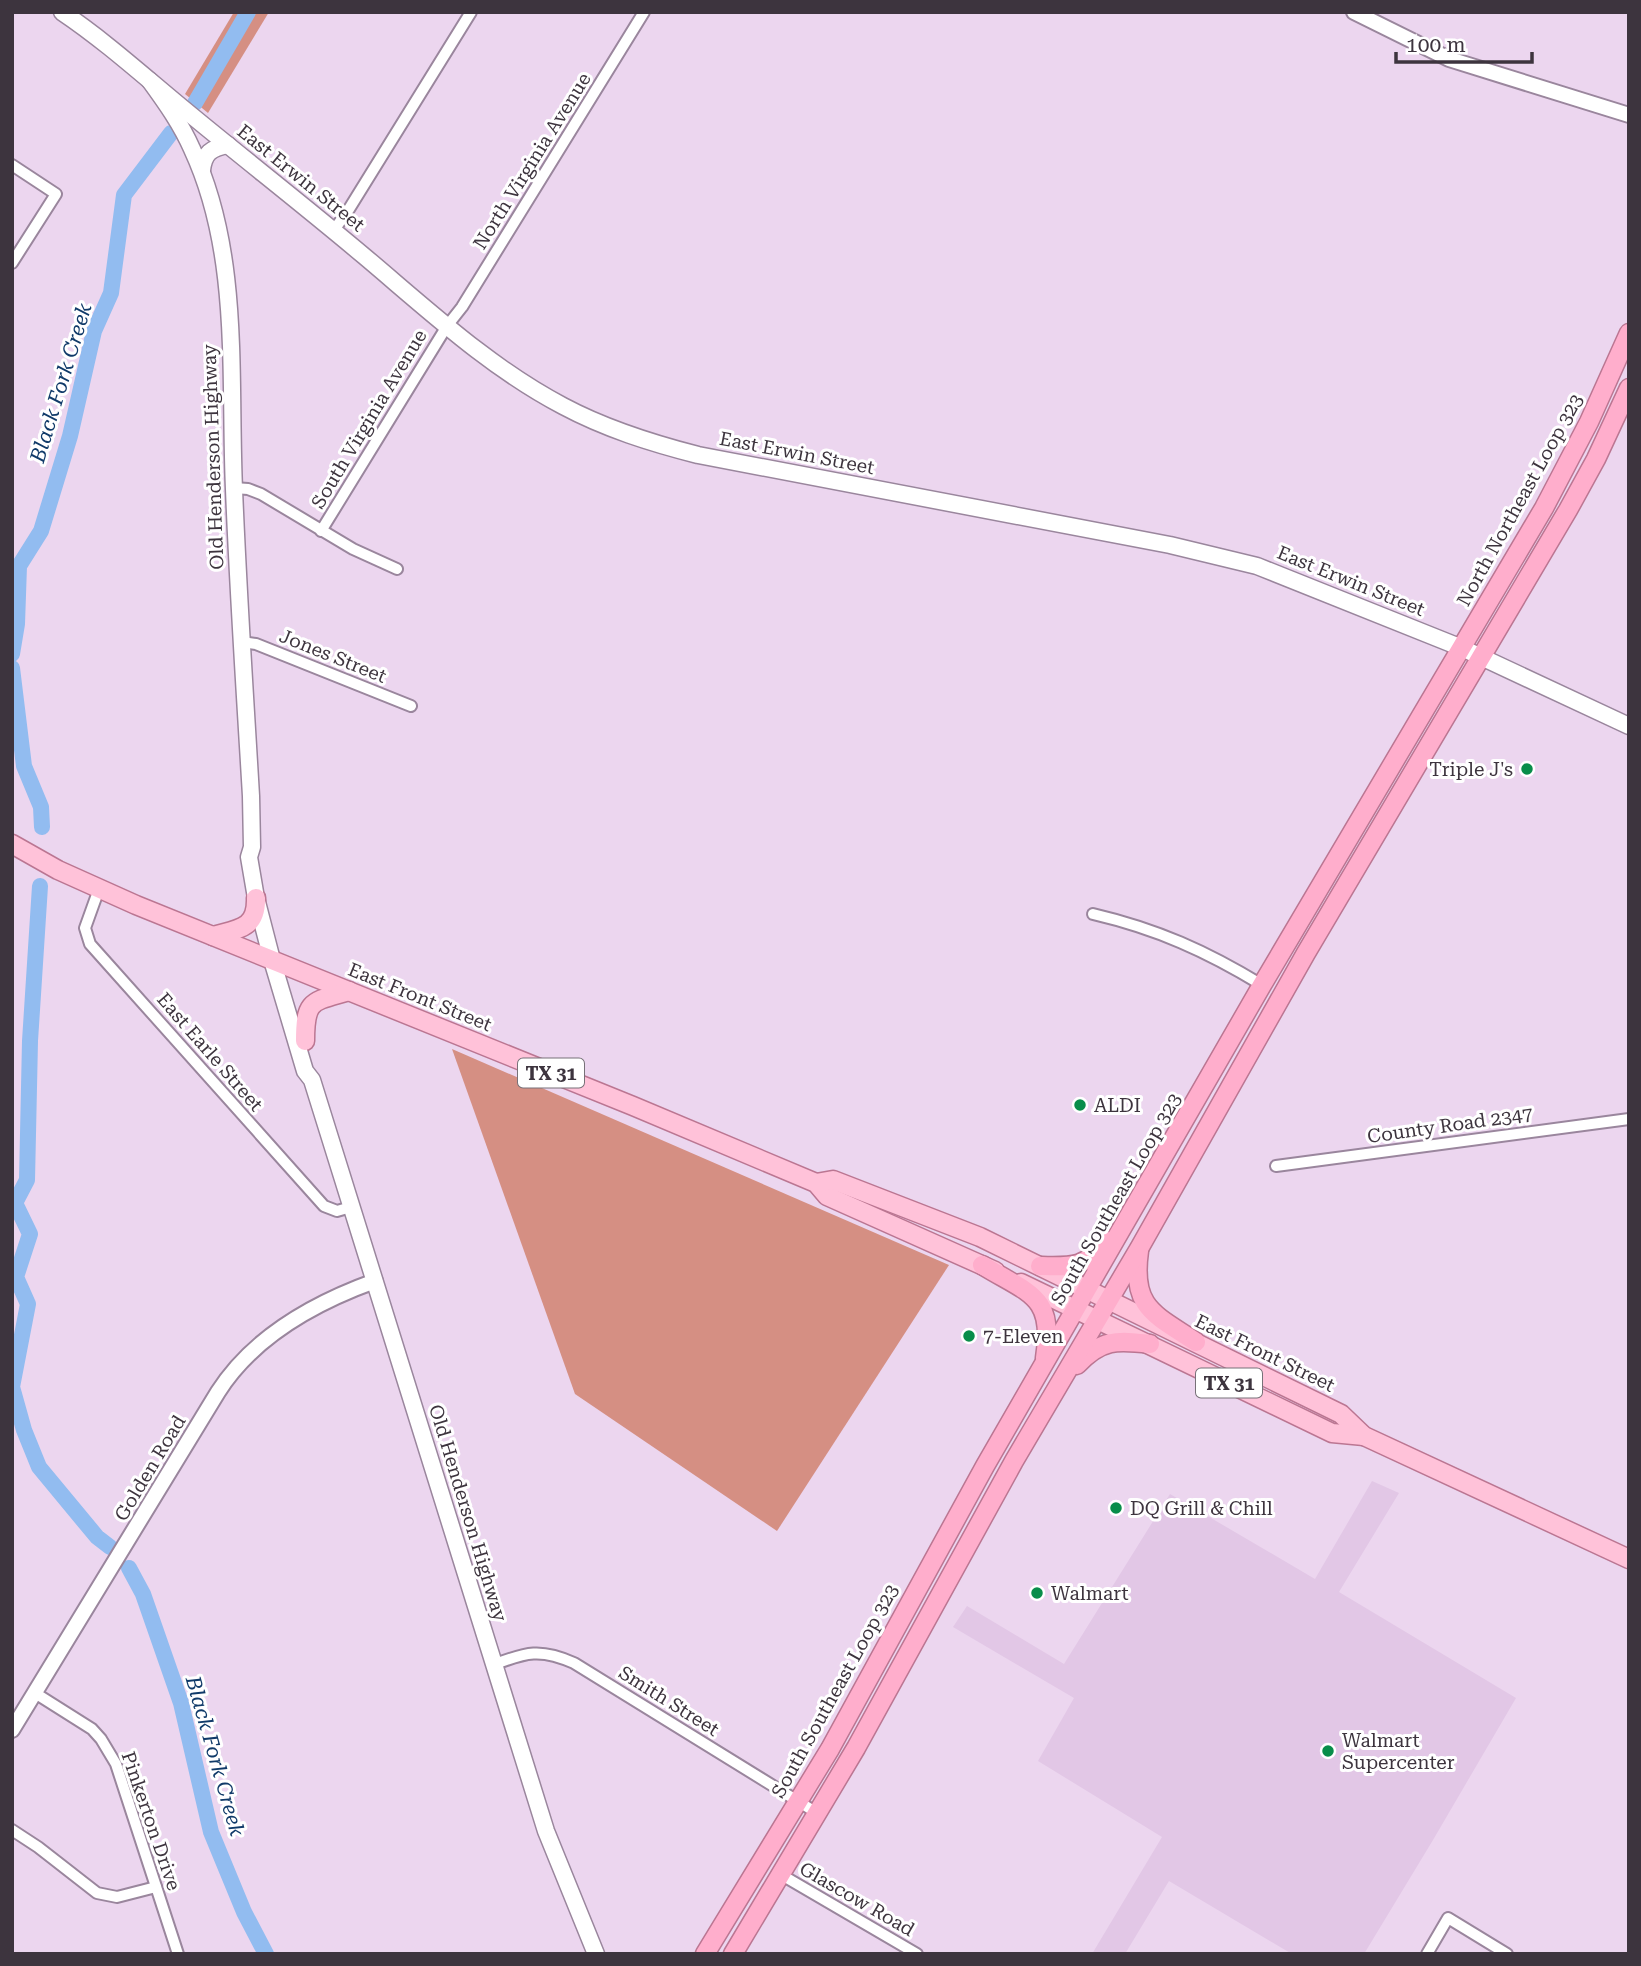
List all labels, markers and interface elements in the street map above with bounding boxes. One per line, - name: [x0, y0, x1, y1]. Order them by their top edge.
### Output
- scale bar: [1396, 21, 1532, 65]
- text: 100 m: [1406, 33, 1466, 57]
- street label: North Virginia Avenue: [468, 68, 596, 254]
- street label: East Erwin Street: [233, 120, 369, 236]
- water label: Black Fork Creek: [25, 300, 97, 466]
- street label: South Virginia Avenue: [306, 325, 432, 513]
- street label: Old Henderson Highway: [198, 343, 228, 570]
- street label: North Northeast Loop 323: [1452, 390, 1588, 610]
- street label: East Erwin Street: [718, 427, 876, 479]
- street label: East Erwin Street: [1274, 541, 1428, 621]
- street label: Jones Street: [276, 624, 390, 688]
- place label: Triple J's: [1429, 758, 1513, 781]
- marker: Triple J's: [1519, 761, 1535, 777]
- street label: East Front Street: [345, 958, 495, 1036]
- street label: East Earle Street: [152, 988, 268, 1116]
- road number: TX 31: [518, 1058, 584, 1088]
- street label: South Southeast Loop 323: [1046, 1089, 1186, 1309]
- place label: ALDI: [1094, 1094, 1141, 1117]
- marker: ALDI: [1072, 1097, 1088, 1113]
- street label: County Road 2347: [1366, 1102, 1535, 1148]
- street label: East Front Street: [1191, 1309, 1339, 1397]
- place label: 7-Eleven: [983, 1325, 1064, 1348]
- marker: 7-Eleven: [961, 1328, 977, 1344]
- road number: TX 31: [1196, 1368, 1262, 1398]
- street label: Old Henderson Highway: [424, 1402, 512, 1625]
- street label: Golden Road: [109, 1411, 191, 1525]
- place label: DQ Grill & Chill: [1130, 1497, 1273, 1520]
- marker: DQ Grill & Chill: [1108, 1500, 1124, 1516]
- street label: South Southeast Loop 323: [767, 1580, 903, 1802]
- place label: Walmart: [1051, 1582, 1128, 1605]
- marker: Walmart: [1029, 1585, 1045, 1601]
- street label: Smith Street: [615, 1661, 723, 1741]
- water label: Black Fork Creek: [180, 1672, 249, 1839]
- place label: Walmart Supercenter: [1342, 1729, 1455, 1774]
- marker: Walmart Supercenter: [1320, 1743, 1336, 1759]
- street label: Pinkerton Drive: [116, 1748, 186, 1894]
- street label: Glascow Road: [795, 1857, 919, 1941]

